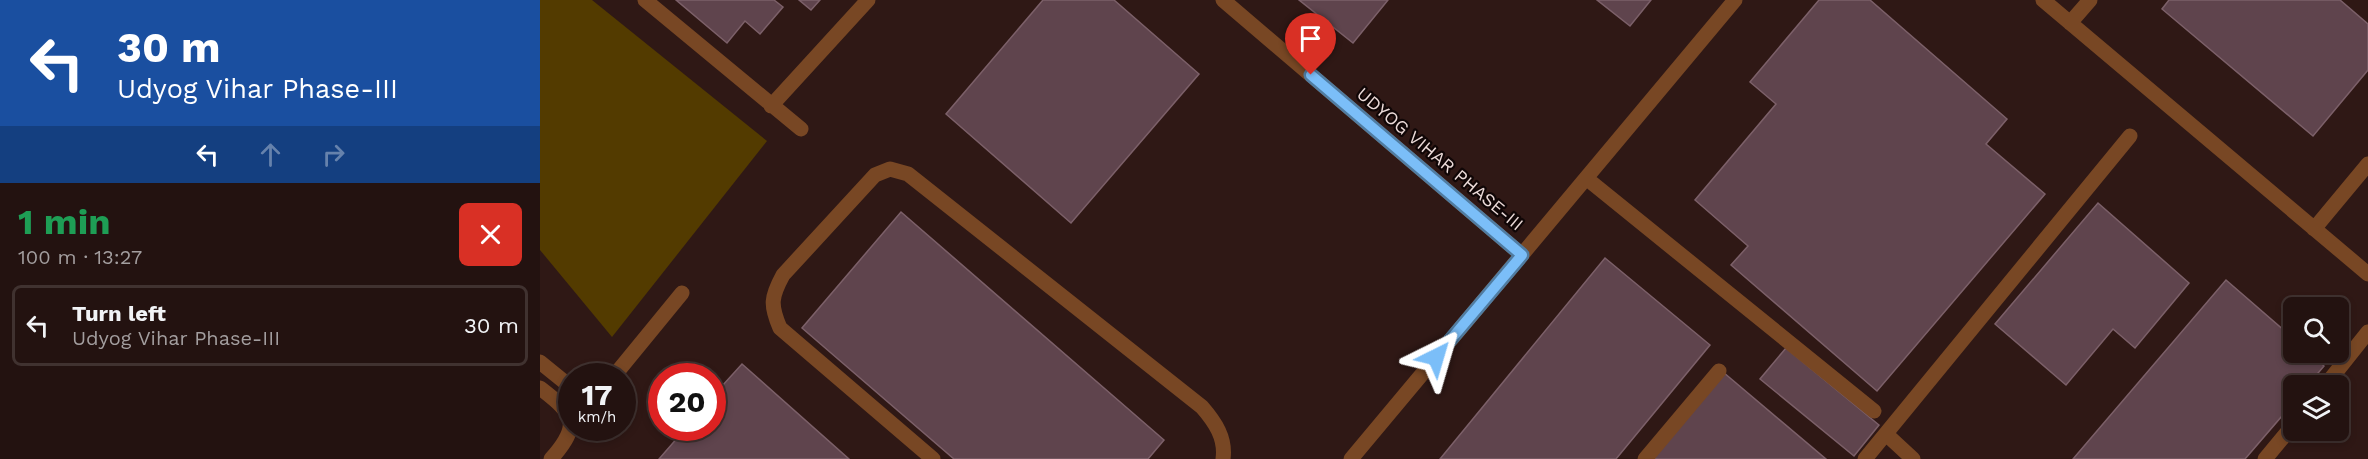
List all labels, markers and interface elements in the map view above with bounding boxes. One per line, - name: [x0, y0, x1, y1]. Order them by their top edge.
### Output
- pin: [1285, 13, 1336, 75]
- icon: arrive: [1294, 22, 1327, 55]
- text: 30 m: [117, 23, 221, 72]
- icon: left: [18, 24, 96, 102]
- text: Udyog Vihar Phase-III: [117, 73, 398, 105]
- street label: UDYOG VIHAR PHASE-III: [1353, 83, 1528, 234]
- icon: left: [191, 138, 224, 171]
- icon: ahead: [254, 138, 287, 171]
- icon: right: [317, 138, 350, 171]
- text: 1 min: [18, 201, 110, 243]
- button: close: [459, 203, 522, 266]
- text: 100 m · 13:27: [18, 245, 142, 269]
- map controls: [2283, 297, 2349, 441]
- button: search: [2283, 297, 2349, 363]
- text: Turn left: [72, 301, 166, 326]
- icon: left: [21, 309, 54, 342]
- text: 30 m: [464, 313, 519, 338]
- position arrow: [1404, 325, 1468, 389]
- text: Udyog Vihar Phase-III: [72, 326, 280, 350]
- speed limit sign: 20: [648, 363, 726, 441]
- button: layers: [2283, 375, 2349, 441]
- text: 17: [581, 377, 613, 412]
- text: km/h: [578, 408, 616, 426]

